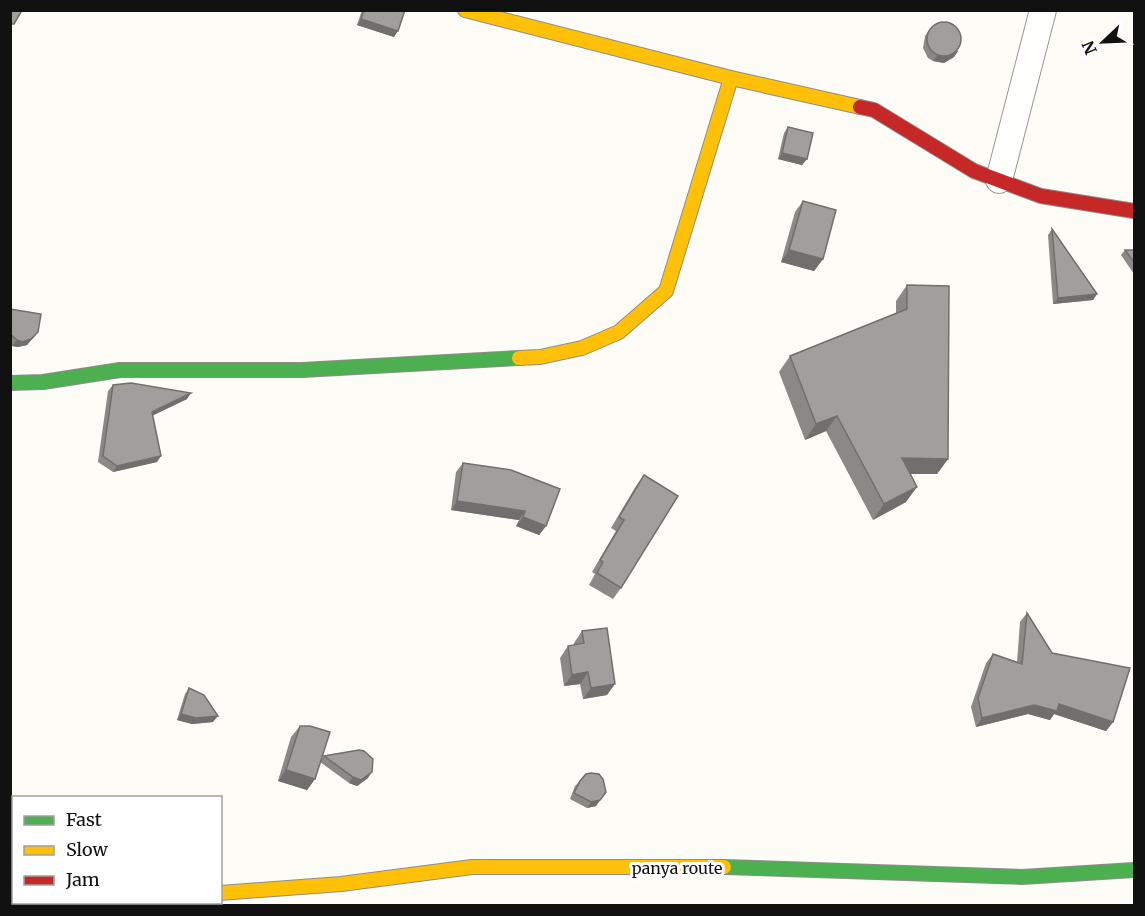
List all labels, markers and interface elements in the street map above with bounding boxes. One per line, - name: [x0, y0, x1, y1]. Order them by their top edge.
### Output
- north arrow: [1073, 12, 1133, 72]
- text: N: [1077, 38, 1101, 58]
- legend: [12, 796, 222, 904]
- text: Fast: [66, 808, 102, 831]
- text: Slow: [66, 838, 109, 861]
- street label: panya route: [632, 858, 722, 878]
- text: Jam: [65, 868, 100, 891]

